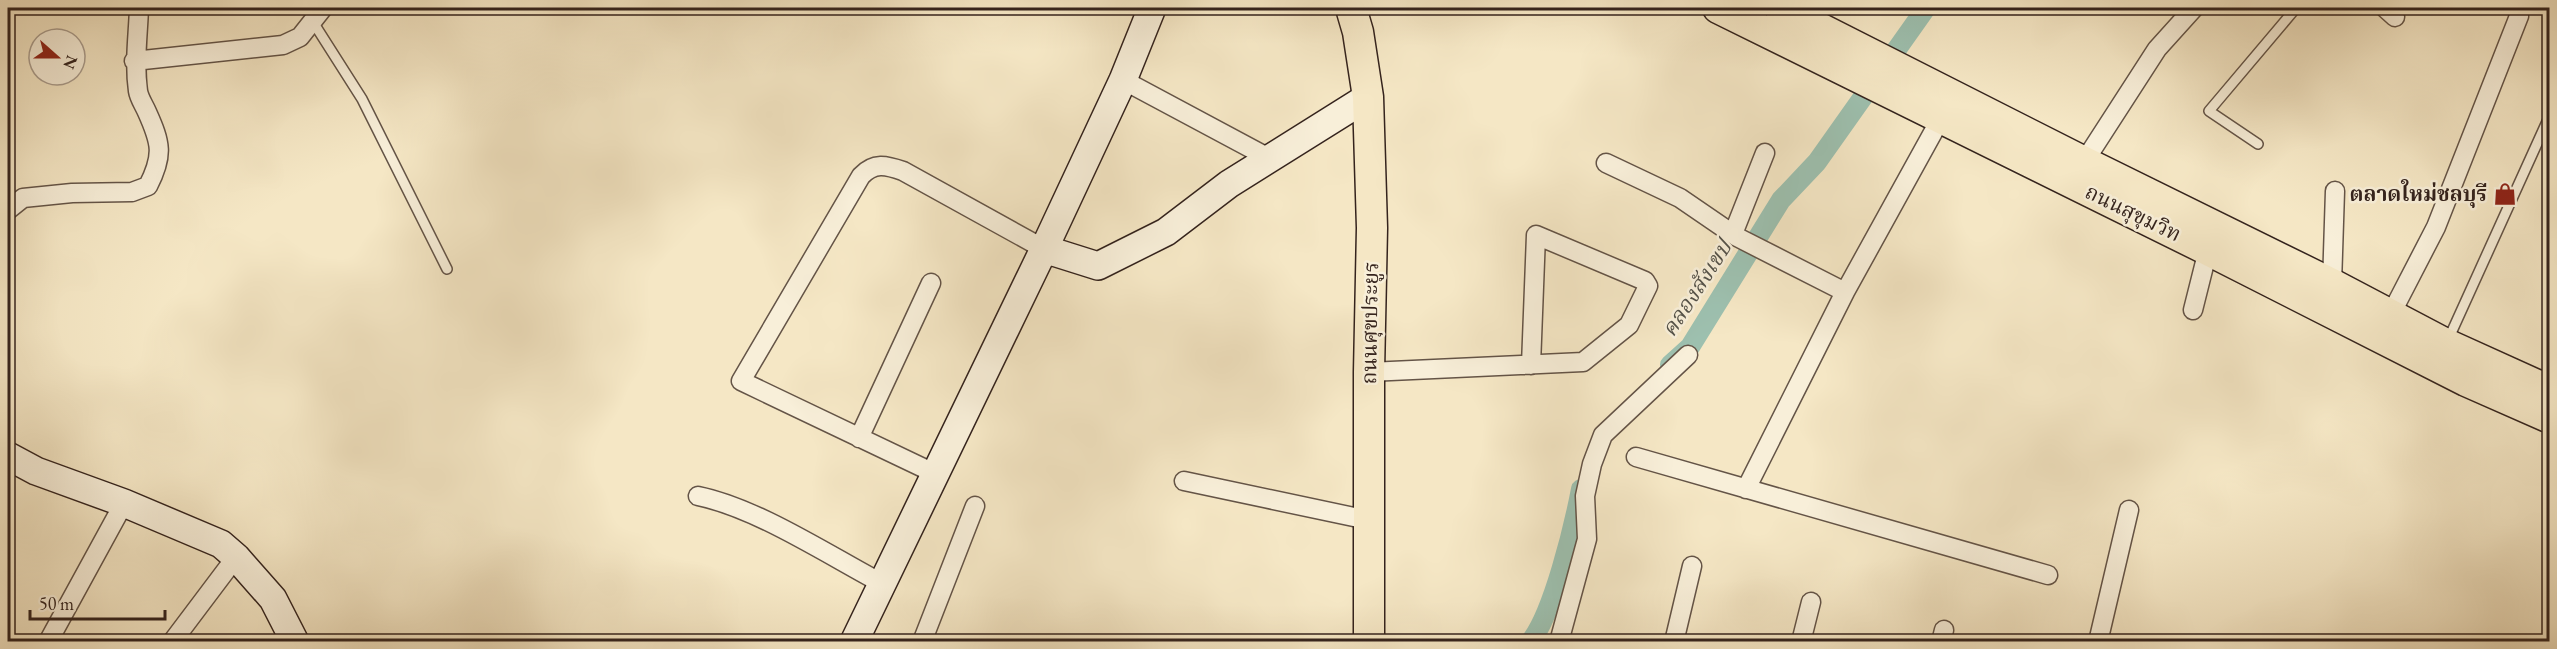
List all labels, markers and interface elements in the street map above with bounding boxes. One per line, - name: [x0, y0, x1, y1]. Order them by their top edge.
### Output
- north arrow: [27, 27, 87, 87]
- text: N: [58, 52, 83, 72]
- street label: ถนนสุขุมวิท: [2080, 178, 2186, 248]
- place label: ตลาดใหม่ชลบุรี: [2349, 179, 2487, 208]
- shop icon: ตลาดใหม่ชลบุรี: [2492, 181, 2518, 207]
- water label: คลองสังเขป: [1654, 232, 1740, 342]
- street label: ถนนศุขประยูร: [1355, 261, 1385, 385]
- scale bar: [30, 583, 165, 621]
- text: 50 m: [39, 592, 74, 615]

